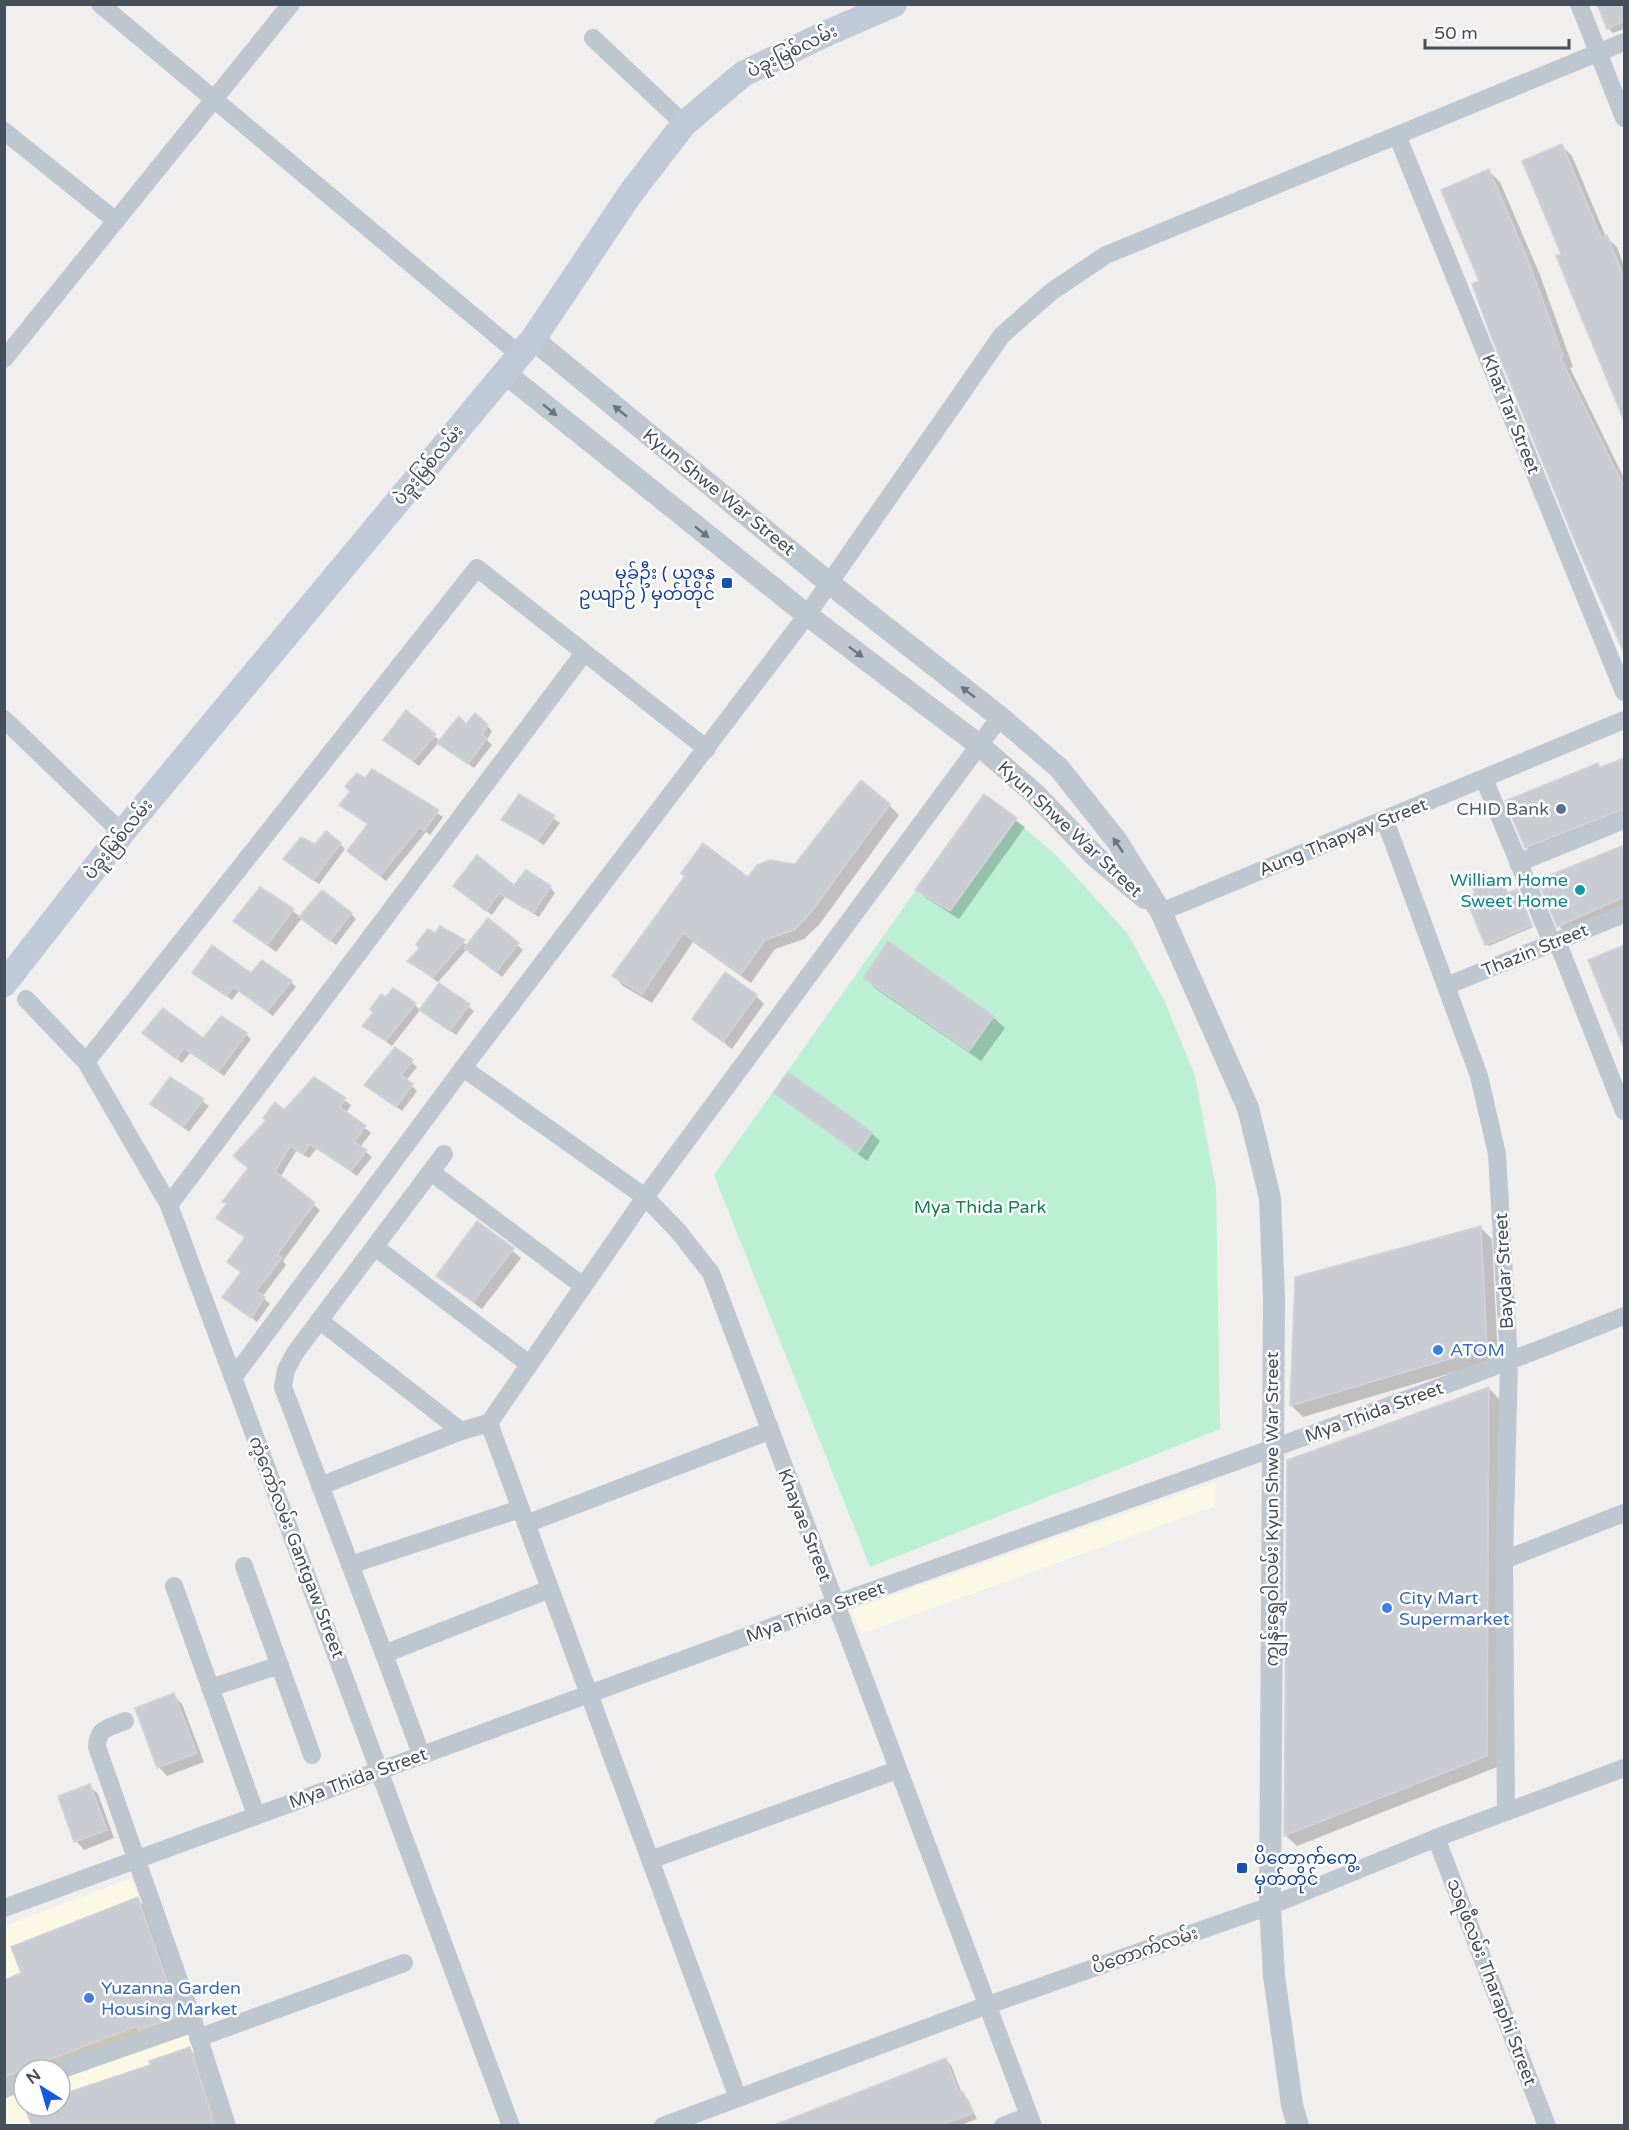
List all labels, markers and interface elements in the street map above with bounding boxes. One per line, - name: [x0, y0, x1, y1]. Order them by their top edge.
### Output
- scale bar: [1425, 12, 1569, 50]
- street label: ပဲခူးမြစ်လမ်း: [742, 18, 842, 86]
- text: 50 m: [1434, 22, 1478, 44]
- street label: Khat Tar Street: [1477, 351, 1545, 477]
- one-way arrow: [542, 403, 558, 416]
- one-way arrow: [613, 405, 628, 418]
- street label: ပဲခူးမြစ်လမ်း: [387, 419, 471, 512]
- street label: Kyun Shwe War Street: [638, 424, 800, 560]
- one-way arrow: [695, 525, 710, 537]
- place label: မုခ်ဦး ( ယုဇန ဥယျာဉ် ) မှတ်တိုင်: [579, 560, 715, 609]
- marker: မုခ်ဦး ( ယုဇန ဥယျာဉ် ) မှတ်တိုင်: [720, 576, 734, 590]
- one-way arrow: [847, 646, 863, 658]
- one-way arrow: [960, 685, 976, 698]
- street label: Kyun Shwe War Street: [993, 756, 1147, 902]
- street label: ပဲခူးမြစ်လမ်း: [77, 793, 160, 886]
- street label: Aung Thapyay Street: [1256, 793, 1430, 881]
- place label: CHID Bank: [1456, 798, 1549, 820]
- marker: CHID Bank: [1554, 802, 1568, 816]
- one-way arrow: [1112, 837, 1124, 853]
- place label: William Home Sweet Home: [1450, 869, 1568, 912]
- marker: William Home Sweet Home: [1573, 883, 1587, 897]
- street label: Thazin Street: [1479, 919, 1591, 981]
- park label: Mya Thida Park: [914, 1196, 1046, 1218]
- street label: Baydar Street: [1490, 1212, 1518, 1330]
- place label: ATOM: [1450, 1339, 1505, 1361]
- marker: ATOM: [1431, 1343, 1445, 1357]
- street label: ကျွန်းရွှေဝါလမ်း Kyun Shwe War Street: [1259, 1351, 1289, 1666]
- street label: Mya Thida Street: [1302, 1377, 1446, 1447]
- street label: ကံ့ကော်လမ်း Gantgaw Street: [243, 1432, 351, 1662]
- street label: Khayae Street: [773, 1466, 837, 1585]
- street label: Mya Thida Street: [743, 1577, 887, 1647]
- place label: City Mart Supermarket: [1399, 1587, 1510, 1630]
- marker: City Mart Supermarket: [1380, 1601, 1394, 1615]
- street label: Mya Thida Street: [286, 1743, 430, 1813]
- place label: ပိတောက်ကွေ့ မှတ်တိုင်: [1254, 1844, 1360, 1894]
- marker: ပိတောက်ကွေ့ မှတ်တိုင်: [1235, 1861, 1249, 1875]
- street label: သရဖီလမ်း Tharaphi Street: [1439, 1874, 1545, 2090]
- street label: ပိတောက်လမ်း: [1088, 1919, 1201, 1978]
- place label: Yuzanna Garden Housing Market: [101, 1977, 241, 2020]
- marker: Yuzanna Garden Housing Market: [82, 1991, 96, 2005]
- north arrow: [12, 2058, 72, 2118]
- text: N: [22, 2065, 45, 2089]

